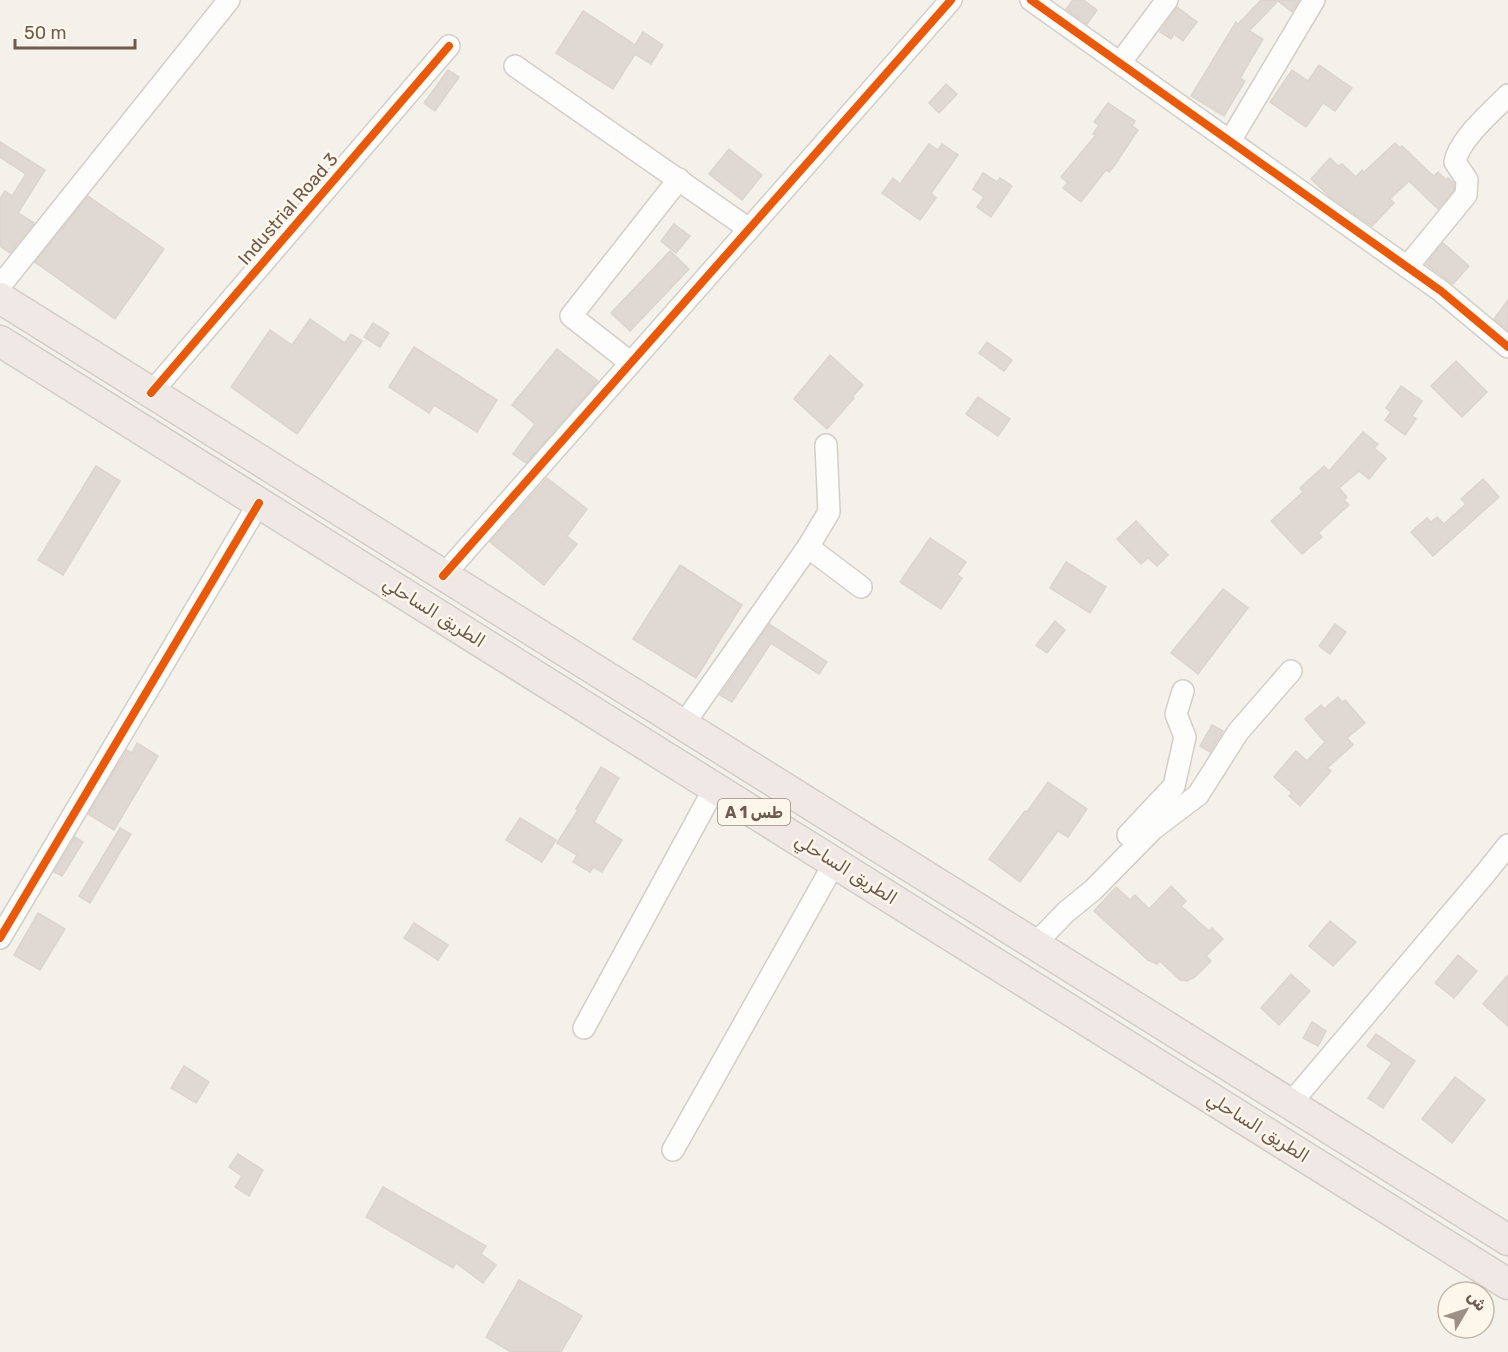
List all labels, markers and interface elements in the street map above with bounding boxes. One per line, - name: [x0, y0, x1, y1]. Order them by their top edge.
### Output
- scale bar: [15, 12, 135, 50]
- text: 50 m: [24, 22, 67, 44]
- street label: Industrial Road 3: [233, 148, 343, 270]
- street label: الطريق الساحلي: [378, 572, 489, 654]
- road number: A 1 طس: [718, 799, 790, 825]
- street label: الطريق الساحلي: [790, 829, 901, 911]
- street label: الطريق الساحلي: [1202, 1087, 1313, 1169]
- north arrow: [1436, 1280, 1496, 1340]
- text: ش: [1464, 1287, 1491, 1315]

